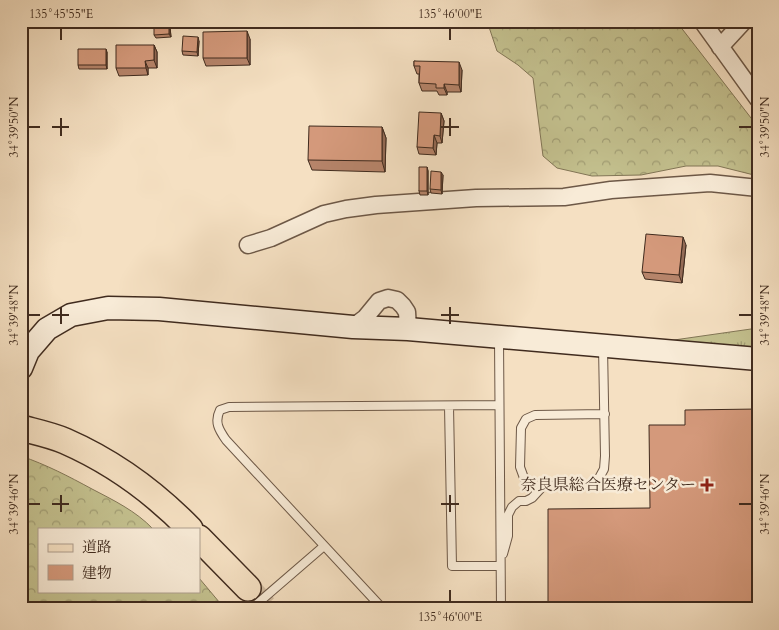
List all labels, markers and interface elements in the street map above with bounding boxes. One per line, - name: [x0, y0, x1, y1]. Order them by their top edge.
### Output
- text: 135°45'55"E: [29, 6, 93, 22]
- text: 135°46'00"E: [418, 6, 482, 22]
- text: 34°39'50"N: [6, 96, 22, 157]
- text: 34°39'50"N: [757, 96, 773, 157]
- text: 34°39'48"N: [6, 284, 22, 345]
- text: 34°39'48"N: [757, 284, 773, 345]
- text: 34°39'46"N: [6, 473, 22, 534]
- text: 34°39'46"N: [757, 473, 773, 534]
- place label: 奈良県総合医療センター: [521, 474, 696, 496]
- marker: 奈良県総合医療センター: [700, 478, 714, 492]
- legend: [38, 528, 200, 592]
- text: 道路: [82, 537, 112, 557]
- text: 建物: [82, 563, 112, 583]
- text: 135°46'00"E: [418, 609, 482, 625]

